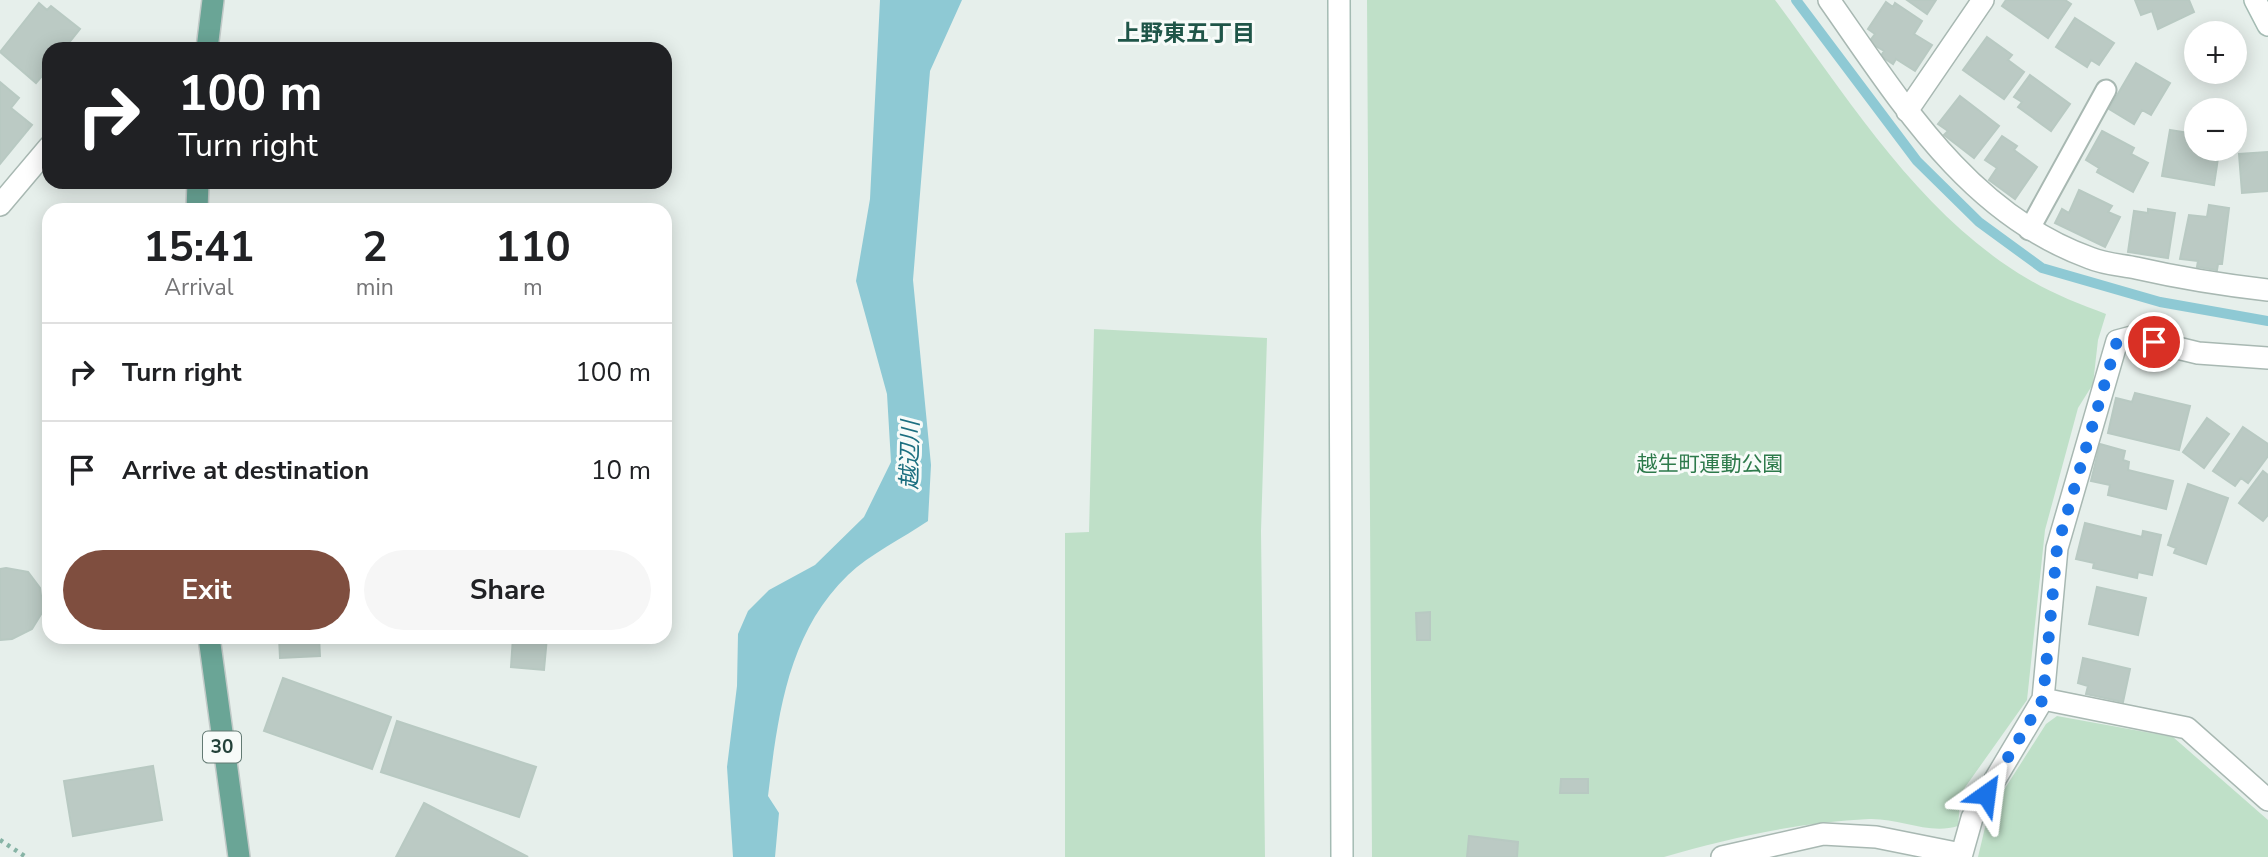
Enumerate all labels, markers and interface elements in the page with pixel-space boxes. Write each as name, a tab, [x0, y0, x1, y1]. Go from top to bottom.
district label: 上野東五丁目	[1117, 18, 1255, 49]
map controls	[2184, 21, 2247, 161]
button: +	[2184, 21, 2247, 84]
text: 100 m	[178, 60, 322, 127]
icon: right	[63, 70, 154, 161]
button: −	[2184, 98, 2247, 161]
text: Turn right	[178, 124, 318, 167]
text: 15:41	[143, 219, 254, 276]
text: 2	[362, 219, 387, 276]
text: 110	[495, 219, 571, 276]
text: Arrival	[164, 272, 233, 303]
text: min	[356, 272, 394, 303]
text: m	[523, 272, 543, 303]
pin	[2124, 312, 2184, 372]
icon: arrive	[2135, 323, 2173, 361]
icon: right	[63, 353, 101, 391]
text: Turn right	[122, 355, 241, 390]
text: 100 m	[575, 355, 651, 390]
water label: 越辺川	[894, 417, 926, 490]
park label: 越生町運動公園	[1637, 450, 1784, 478]
icon: arrive	[63, 451, 101, 489]
text: Arrive at destination	[122, 453, 369, 488]
text: 10 m	[591, 453, 651, 488]
button: Exit	[63, 550, 350, 630]
button: Share	[364, 550, 651, 630]
road number: 30	[203, 732, 241, 762]
position arrow	[1949, 757, 2023, 831]

